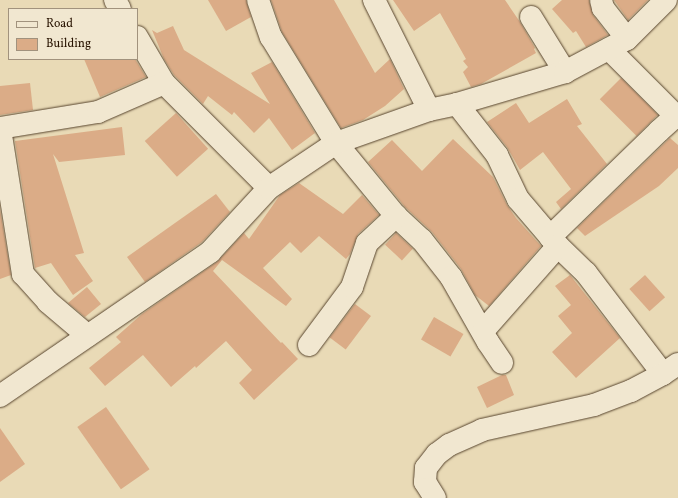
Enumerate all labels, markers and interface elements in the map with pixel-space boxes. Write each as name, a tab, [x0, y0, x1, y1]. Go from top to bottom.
legend	[8, 8, 138, 60]
text: Road	[46, 16, 73, 32]
text: Building	[46, 36, 91, 52]

